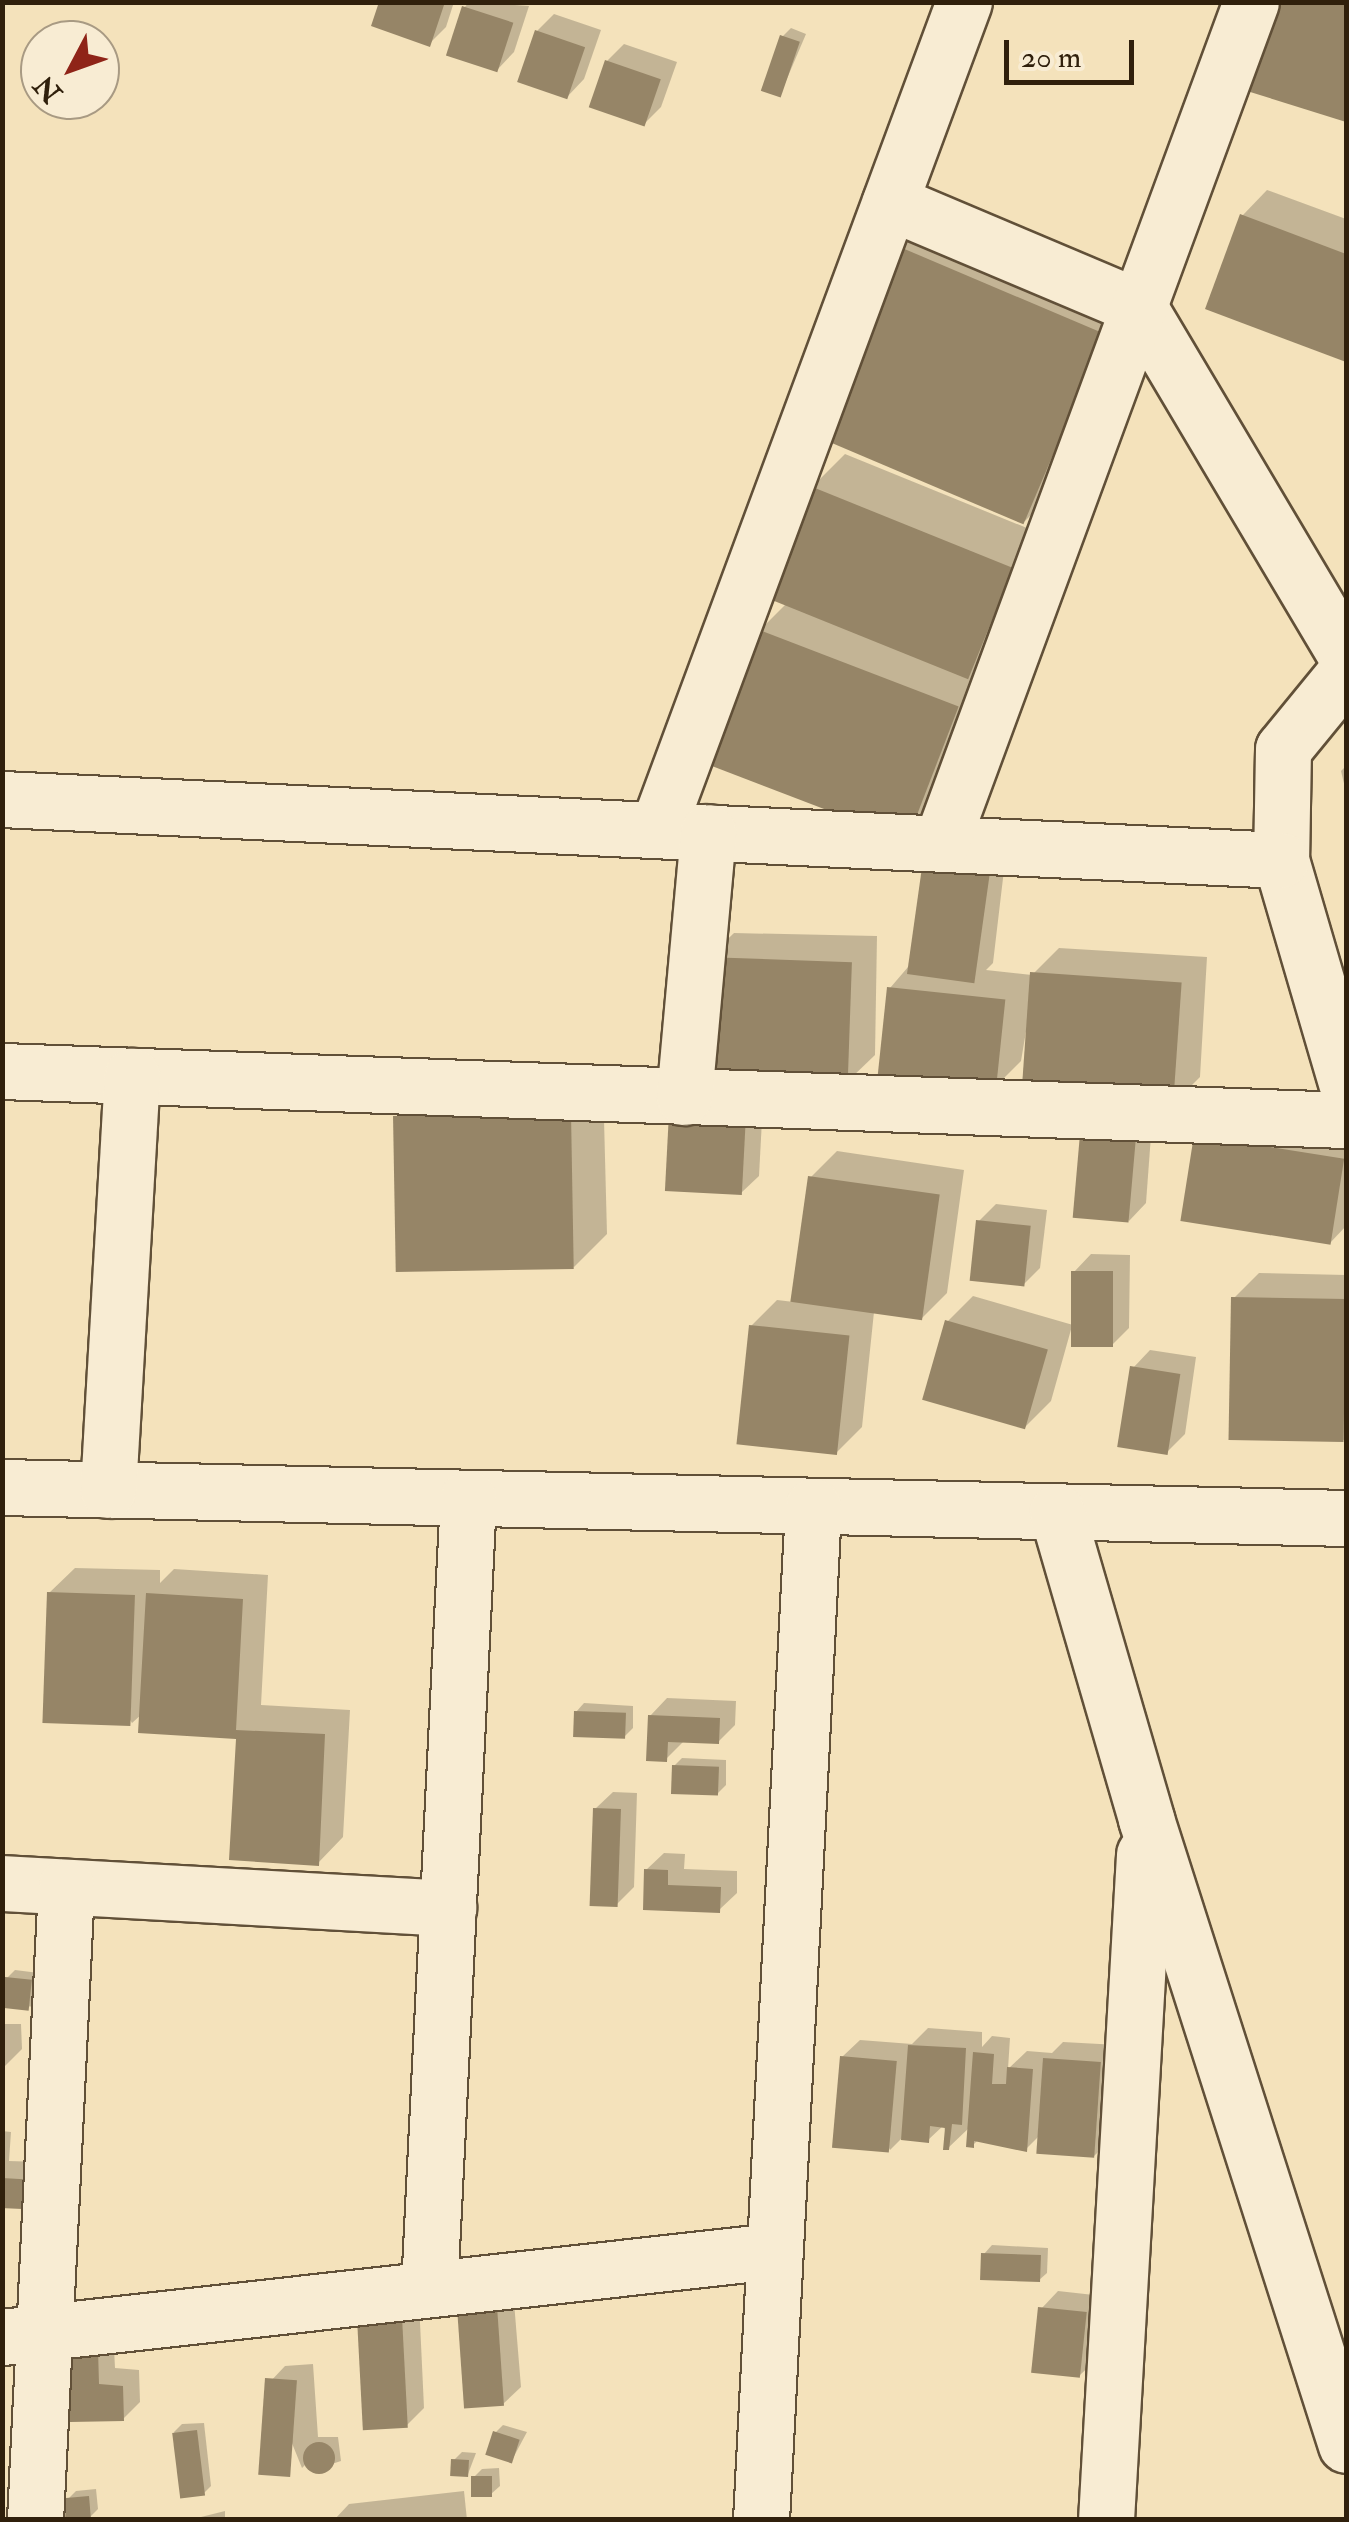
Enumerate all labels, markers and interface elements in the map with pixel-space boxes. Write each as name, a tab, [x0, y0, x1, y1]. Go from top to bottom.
north arrow	[20, 20, 120, 120]
scale bar	[1009, 20, 1139, 82]
text: 20 m	[1021, 39, 1081, 76]
text: N	[27, 68, 70, 110]

